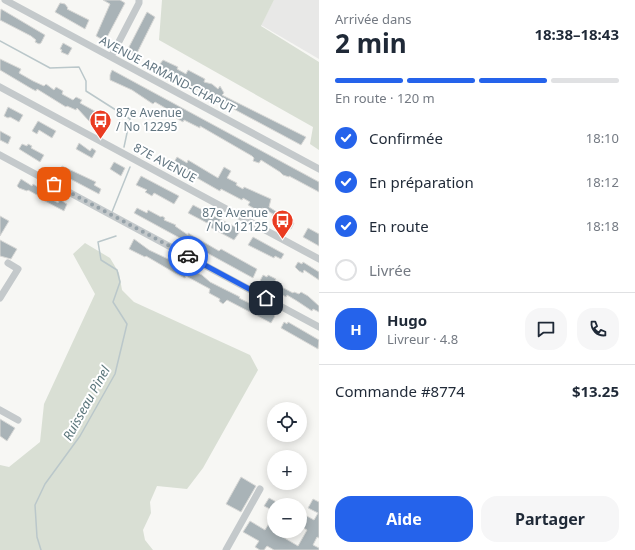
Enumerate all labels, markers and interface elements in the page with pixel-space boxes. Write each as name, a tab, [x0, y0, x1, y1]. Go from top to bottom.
text: Arrivée dans	[335, 10, 412, 28]
text: 18:38–18:43	[534, 24, 619, 44]
text: 2 min	[335, 25, 407, 61]
street label: AVENUE ARMAND-CHAPUT	[97, 32, 238, 118]
text: En route · 120 m	[335, 89, 435, 107]
place label: 87e Avenue / No 12295	[116, 104, 182, 135]
bus stop icon: 87e Avenue / No 12295	[87, 107, 113, 140]
icon: check	[335, 127, 357, 149]
text: Confirmée	[369, 128, 443, 148]
text: 18:10	[586, 129, 619, 147]
street label: 87E AVENUE	[131, 139, 200, 186]
pin	[37, 167, 71, 201]
icon: check	[335, 171, 357, 193]
text: En préparation	[369, 172, 474, 192]
icon: bag	[43, 173, 65, 195]
text: 18:12	[586, 173, 619, 191]
place label: 87e Avenue / No 12125	[202, 204, 268, 235]
bus stop icon: 87e Avenue / No 12125	[270, 207, 296, 240]
icon: check	[335, 215, 357, 237]
text: En route	[369, 216, 429, 236]
text: 18:18	[586, 217, 619, 235]
courier	[168, 236, 208, 276]
icon: car	[177, 245, 199, 267]
text: Livrée	[369, 260, 411, 280]
pin	[249, 281, 283, 315]
icon: home	[255, 287, 277, 309]
button: chat	[525, 308, 567, 350]
button: phone	[577, 308, 619, 350]
text: Hugo	[387, 310, 427, 330]
text: H	[350, 319, 362, 339]
text: Livreur · 4.8	[387, 330, 458, 348]
water label: Ruisseau Pinel	[58, 362, 114, 443]
text: Commande #8774	[335, 381, 465, 401]
text: $13.25	[572, 381, 619, 401]
map controls	[267, 402, 307, 538]
button: locate	[267, 402, 307, 442]
button: +	[267, 450, 307, 490]
button: Aide	[335, 496, 473, 542]
button: Partager	[481, 496, 619, 542]
button: −	[267, 498, 307, 538]

